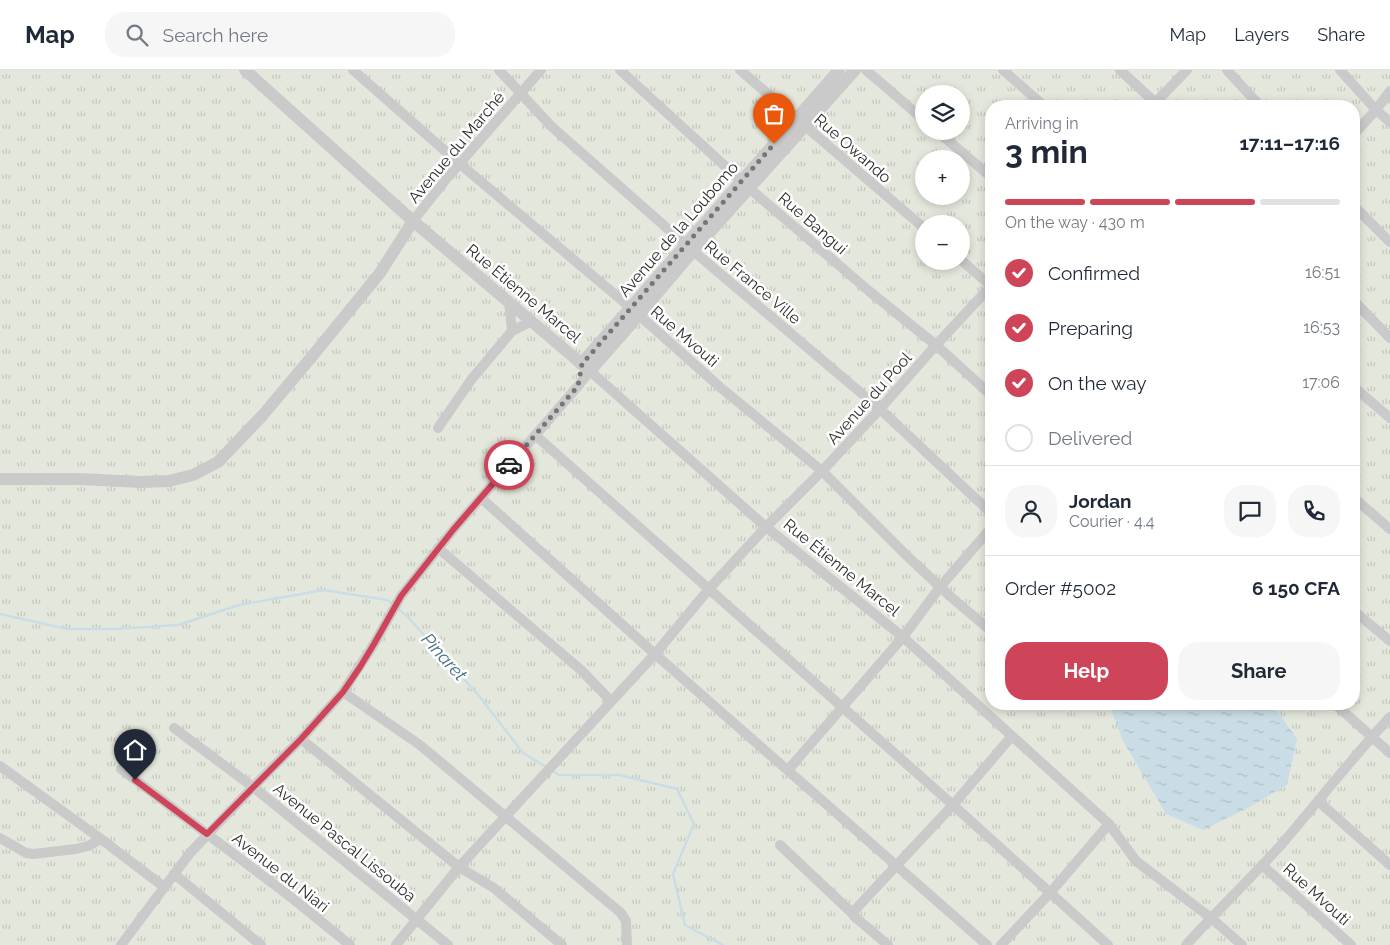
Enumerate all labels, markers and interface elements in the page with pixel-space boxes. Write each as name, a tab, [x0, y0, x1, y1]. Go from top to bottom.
search box	[105, 12, 455, 57]
text: Map	[25, 20, 75, 49]
icon: search	[123, 21, 151, 49]
text: Search here	[163, 24, 268, 46]
text: Map	[1170, 24, 1206, 45]
text: Layers	[1234, 24, 1289, 45]
text: Share	[1317, 24, 1365, 45]
map controls	[915, 85, 970, 270]
button: layers	[915, 85, 970, 140]
street label: Avenue du Marché	[404, 88, 508, 207]
pin	[753, 93, 795, 144]
icon: bag	[760, 100, 788, 128]
street label: Rue Owando	[810, 110, 895, 187]
text: Arriving in	[1005, 114, 1079, 133]
text: 17:11–17:16	[1239, 132, 1340, 154]
text: 3 min	[1005, 133, 1088, 170]
button: +	[915, 150, 970, 205]
street label: Avenue de la Loubomo	[615, 158, 742, 301]
street label: Rue Bangui	[774, 188, 851, 258]
text: On the way · 430 m	[1005, 213, 1145, 232]
button: −	[915, 215, 970, 270]
street label: Rue France Ville	[701, 237, 805, 328]
street label: Rue Étienne Marcel	[463, 239, 586, 347]
icon: check	[1005, 259, 1033, 287]
text: Confirmed	[1048, 262, 1140, 284]
text: 16:51	[1305, 263, 1340, 282]
street label: Rue Mvouti	[647, 302, 722, 371]
icon: check	[1005, 314, 1033, 342]
text: Preparing	[1048, 317, 1133, 339]
text: 16:53	[1303, 318, 1340, 337]
street label: Avenue du Pool	[823, 348, 916, 448]
icon: check	[1005, 369, 1033, 397]
text: On the way	[1048, 372, 1147, 394]
text: 17:06	[1302, 373, 1340, 392]
text: Delivered	[1048, 427, 1132, 449]
courier	[484, 440, 534, 490]
icon: car	[495, 451, 523, 479]
button: person	[1005, 485, 1057, 537]
button: chat	[1224, 485, 1276, 537]
button: phone	[1288, 485, 1340, 537]
text: Jordan	[1069, 490, 1132, 512]
text: Courier · 4.4	[1069, 512, 1154, 531]
street label: Rue Étienne Marcel	[780, 514, 905, 620]
text: Order #5002	[1005, 577, 1116, 599]
text: 6 150 CFA	[1252, 577, 1340, 599]
water label: Pinaret	[418, 629, 471, 685]
button: Help	[1005, 642, 1168, 700]
button: Share	[1178, 642, 1340, 700]
pin	[114, 729, 156, 780]
icon: home	[121, 736, 149, 764]
street label: Avenue Pascal Lissouba	[270, 779, 420, 906]
street label: Avenue du Niari	[229, 829, 333, 916]
street label: Rue Mvouti	[1279, 859, 1354, 929]

